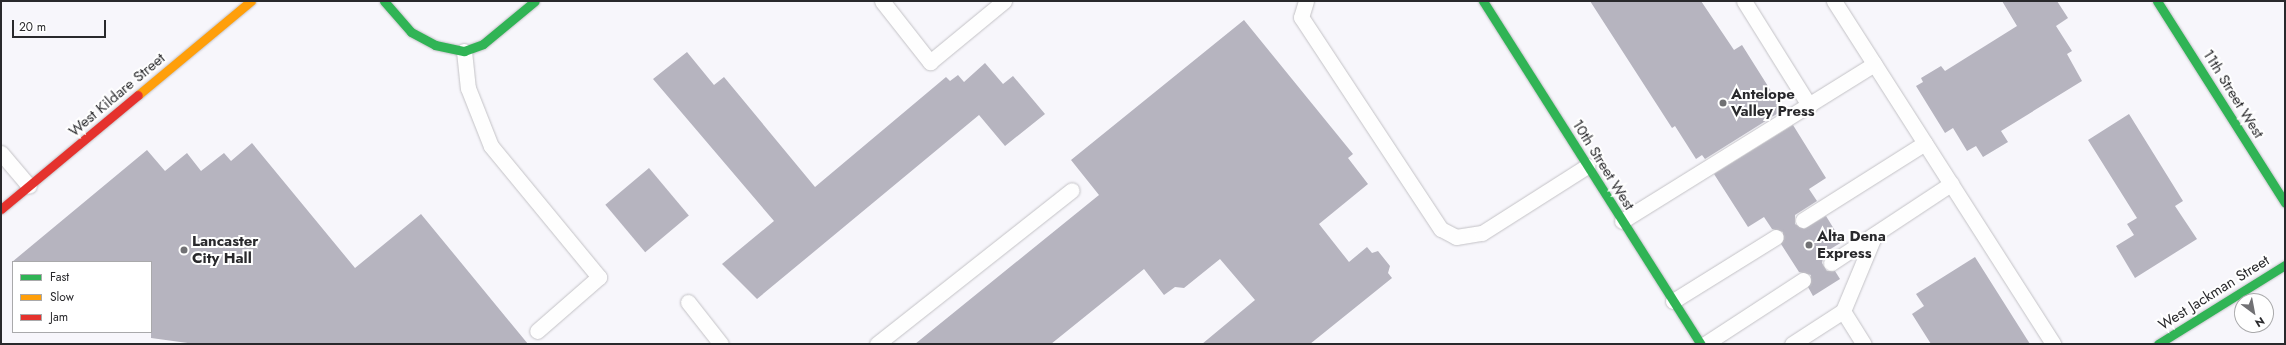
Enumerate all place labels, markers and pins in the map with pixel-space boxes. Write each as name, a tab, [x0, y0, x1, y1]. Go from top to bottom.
place label: Antelope Valley Press	[1731, 85, 1815, 120]
marker: Antelope Valley Press	[1718, 98, 1728, 108]
place label: Alta Dena Express	[1817, 227, 1886, 262]
place label: Lancaster City Hall	[192, 232, 258, 267]
marker: Alta Dena Express	[1804, 240, 1814, 250]
marker: Lancaster City Hall	[179, 245, 189, 255]

